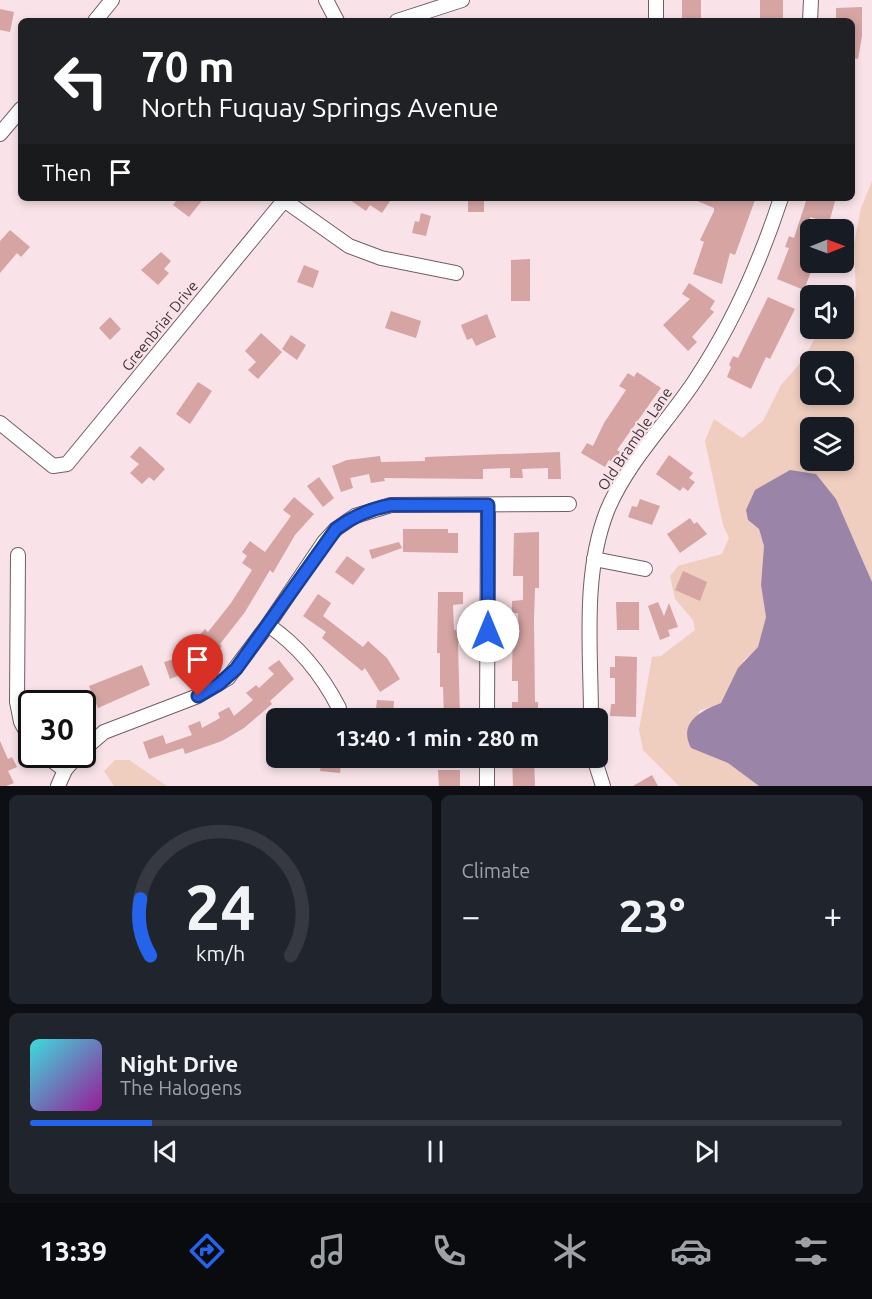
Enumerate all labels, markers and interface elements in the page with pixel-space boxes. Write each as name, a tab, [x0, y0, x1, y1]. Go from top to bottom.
icon: left	[42, 42, 120, 120]
text: 70 m	[141, 43, 235, 90]
text: North Fuquay Springs Avenue	[141, 92, 499, 122]
icon: arrive	[104, 156, 137, 189]
text: Then	[42, 160, 92, 185]
north arrow	[800, 219, 854, 273]
map controls	[800, 219, 854, 471]
street label: Greenbriar Drive	[118, 277, 201, 374]
button: sound	[800, 285, 854, 339]
button: search	[800, 351, 854, 405]
street label: Old Bramble Lane	[594, 384, 675, 493]
button: layers	[800, 417, 854, 471]
position arrow	[456, 599, 520, 663]
pin	[172, 634, 223, 696]
icon: arrive	[181, 643, 214, 676]
speed limit sign: 30	[18, 690, 96, 768]
text: 13:40 · 1 min · 280 m	[335, 725, 539, 750]
text: Climate	[462, 859, 530, 882]
text: 24	[185, 872, 255, 942]
text: 23°	[618, 890, 685, 941]
text: −	[462, 897, 480, 934]
text: +	[823, 897, 842, 934]
text: km/h	[195, 942, 245, 966]
text: Night Drive	[120, 1051, 238, 1076]
text: The Halogens	[120, 1076, 242, 1099]
icon: previous	[149, 1135, 182, 1168]
icon: pause	[419, 1135, 452, 1168]
icon: next	[690, 1135, 723, 1168]
icon: directions	[186, 1230, 228, 1272]
icon: music	[307, 1230, 349, 1272]
icon: phone	[428, 1230, 470, 1272]
icon: climate	[549, 1230, 591, 1272]
icon: car	[670, 1230, 712, 1272]
icon: filters	[790, 1230, 832, 1272]
text: 13:39	[39, 1236, 107, 1266]

